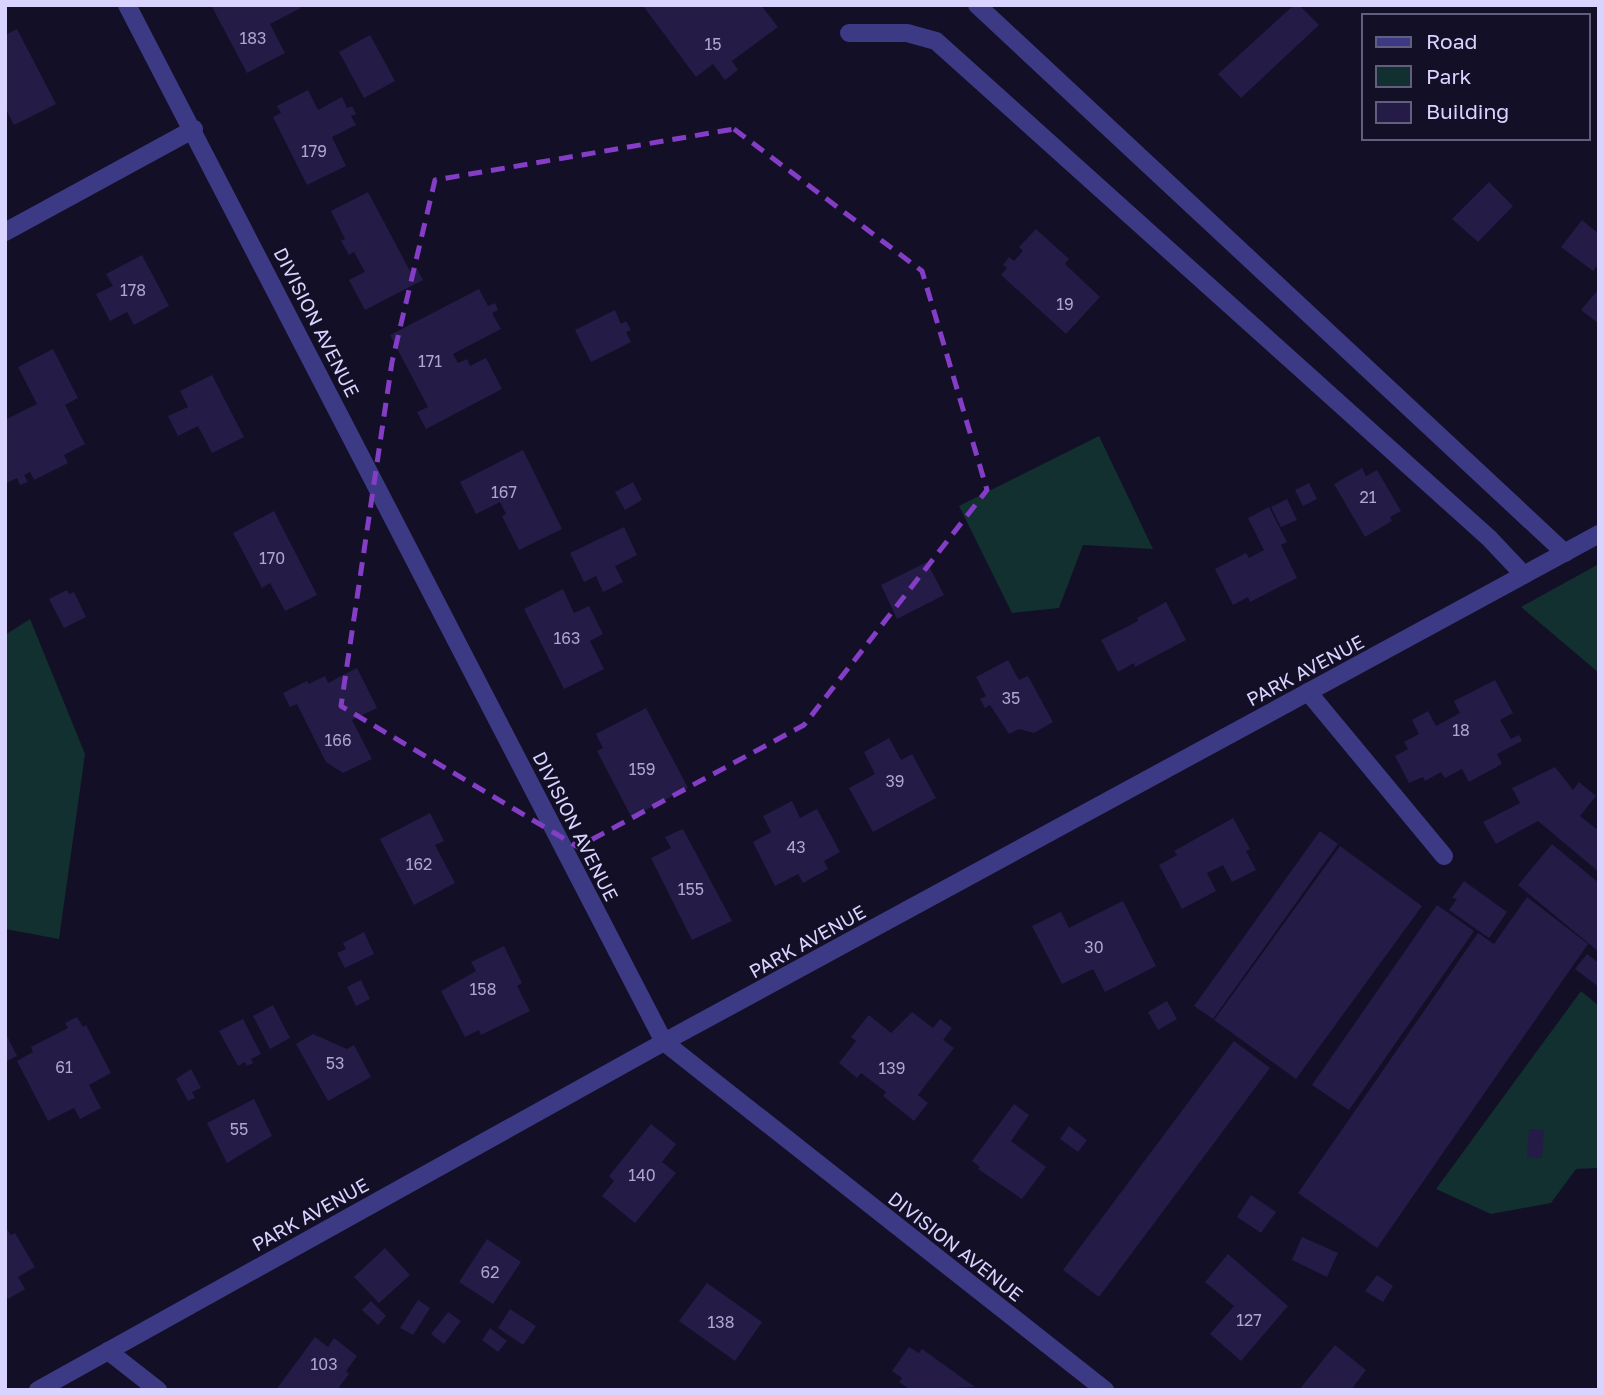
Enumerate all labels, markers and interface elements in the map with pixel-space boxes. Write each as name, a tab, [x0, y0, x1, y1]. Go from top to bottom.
legend	[1362, 14, 1590, 140]
house number: 183	[240, 28, 266, 48]
text: Road	[1426, 28, 1477, 54]
house number: 15	[704, 34, 722, 54]
text: Park	[1426, 63, 1472, 89]
text: Building	[1426, 98, 1509, 124]
house number: 179	[301, 141, 327, 161]
street label: DIVISION AVENUE	[269, 243, 365, 401]
house number: 178	[120, 280, 146, 300]
house number: 19	[1056, 294, 1074, 314]
house number: 171	[418, 351, 442, 371]
house number: 167	[491, 482, 517, 502]
house number: 21	[1359, 487, 1377, 507]
house number: 170	[259, 548, 285, 568]
house number: 163	[554, 628, 580, 648]
street label: PARK AVENUE	[1242, 629, 1368, 711]
house number: 35	[1002, 688, 1020, 708]
house number: 18	[1452, 720, 1470, 740]
house number: 166	[324, 730, 352, 750]
street label: DIVISION AVENUE	[528, 747, 624, 905]
house number: 159	[629, 759, 655, 779]
house number: 39	[885, 771, 905, 791]
house number: 43	[786, 837, 806, 857]
house number: 162	[406, 854, 432, 874]
house number: 155	[678, 879, 704, 899]
street label: PARK AVENUE	[745, 900, 869, 982]
house number: 30	[1084, 937, 1104, 957]
house number: 158	[470, 979, 496, 999]
house number: 53	[326, 1053, 344, 1073]
house number: 61	[55, 1057, 73, 1077]
house number: 139	[879, 1058, 905, 1078]
house number: 55	[230, 1119, 248, 1139]
house number: 140	[628, 1165, 656, 1185]
street label: PARK AVENUE	[248, 1173, 372, 1255]
street label: DIVISION AVENUE	[884, 1186, 1028, 1306]
house number: 62	[481, 1262, 499, 1282]
house number: 127	[1236, 1310, 1262, 1330]
house number: 138	[708, 1312, 734, 1332]
house number: 103	[310, 1354, 338, 1374]

